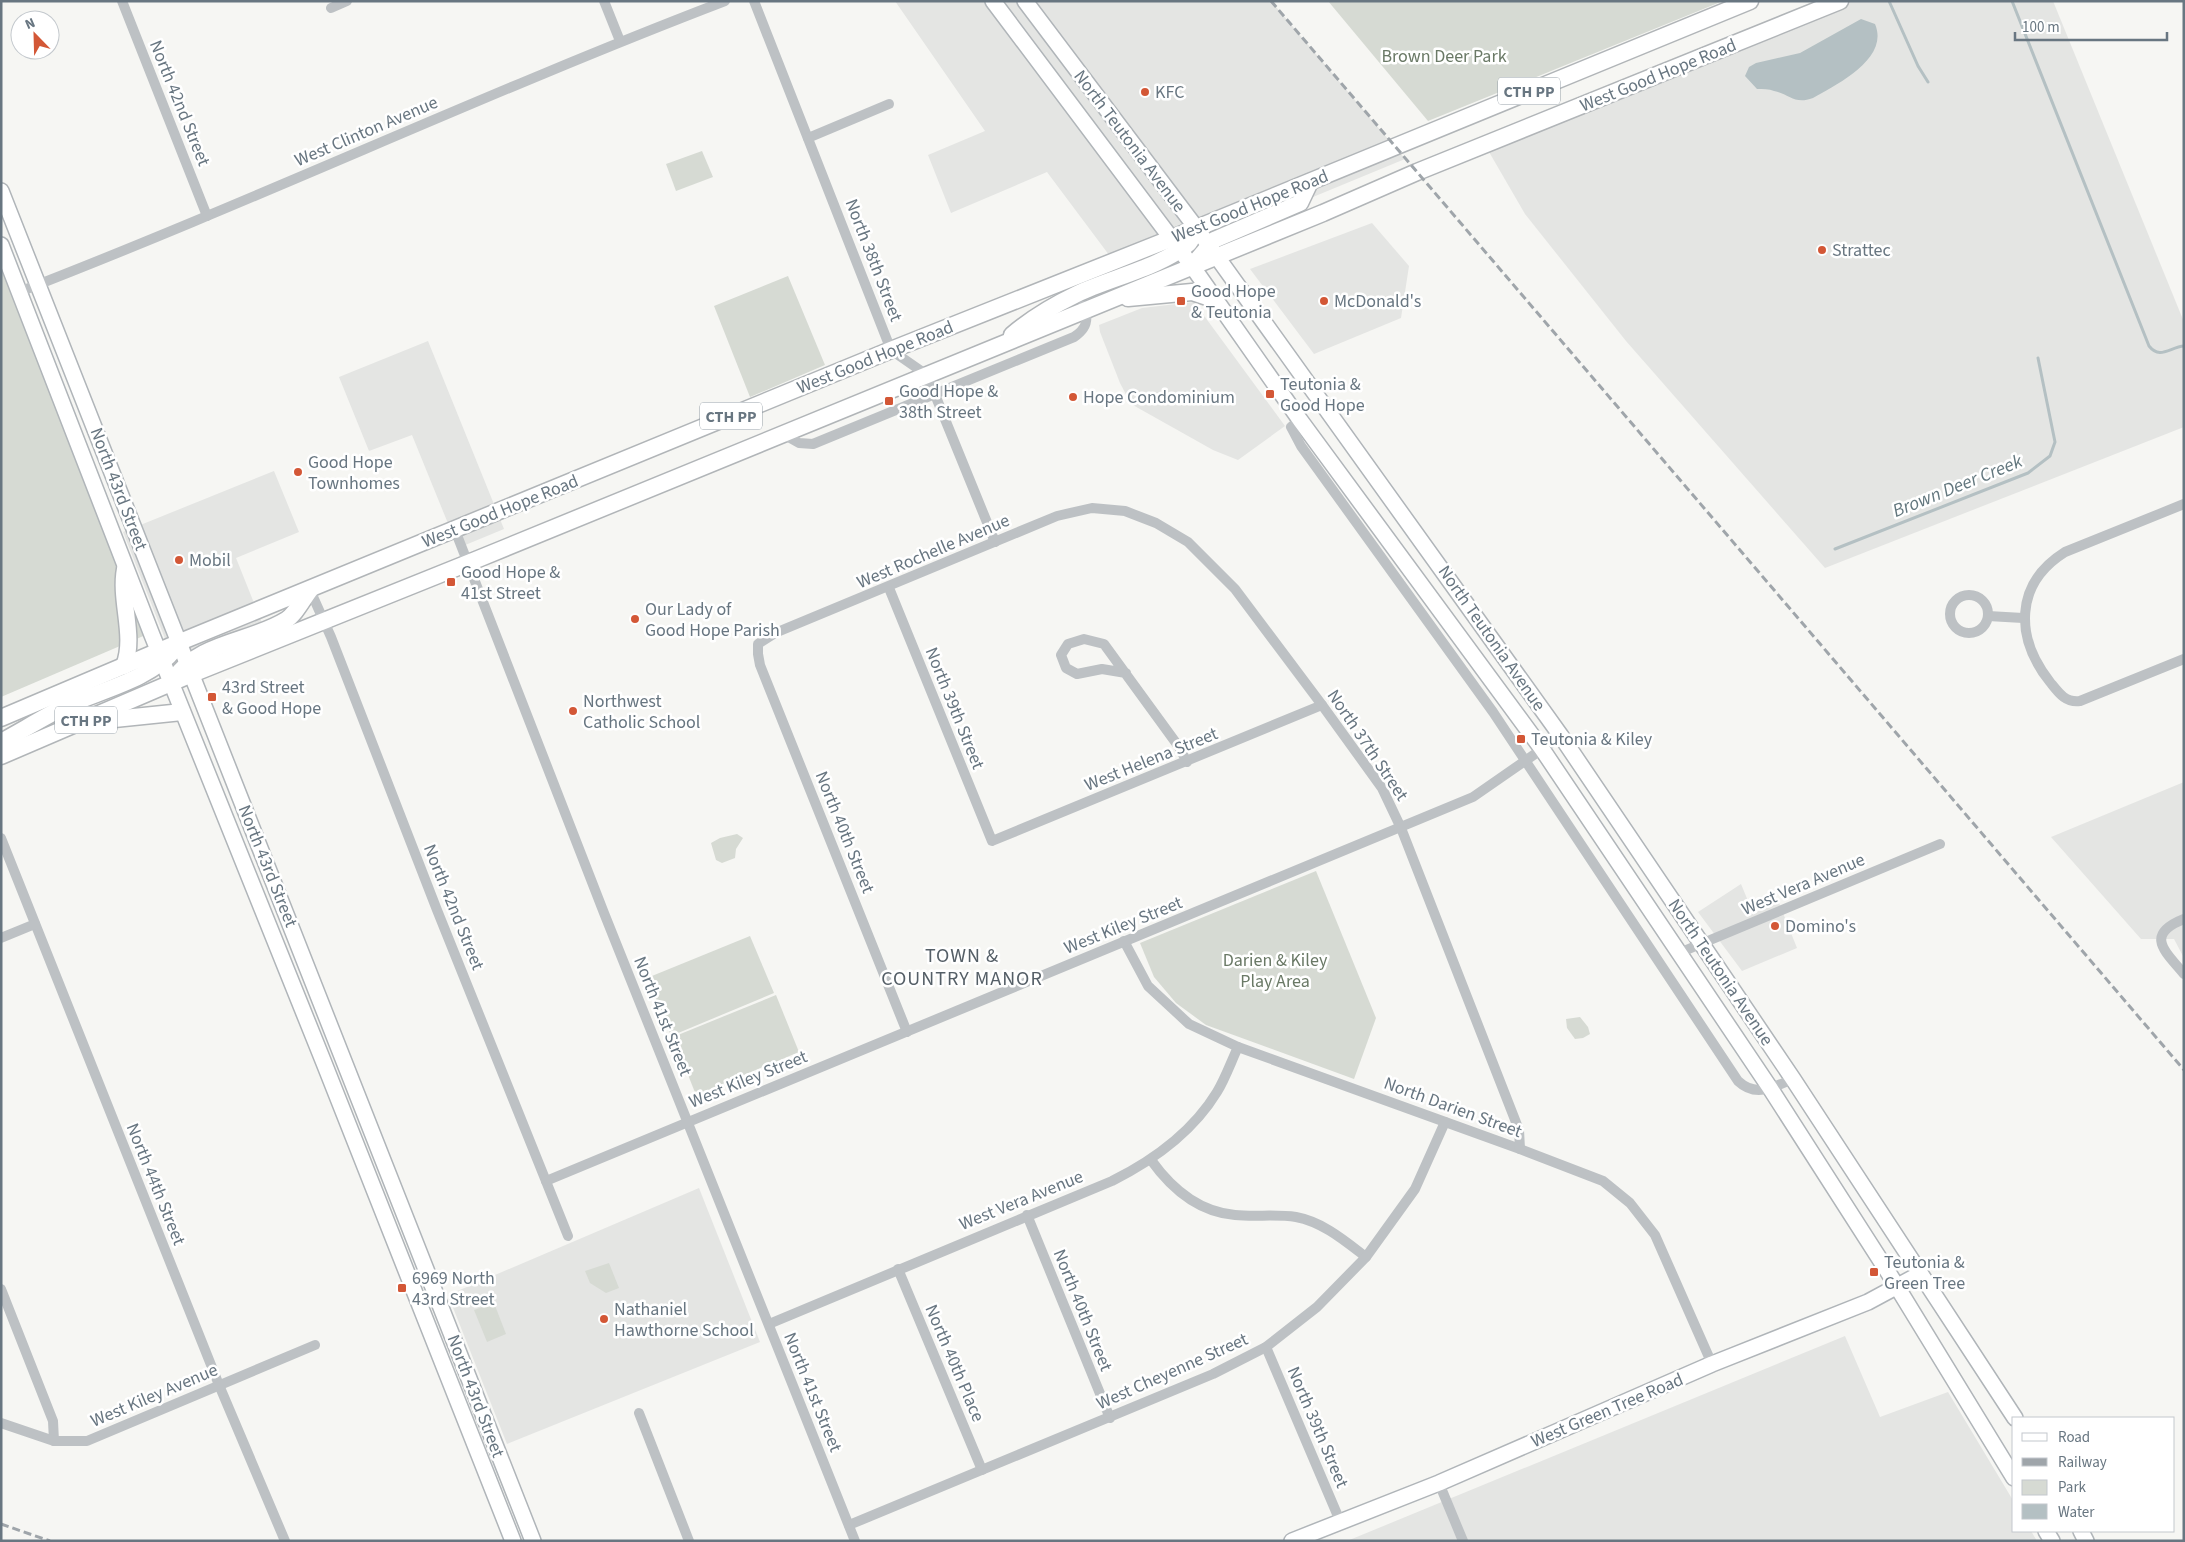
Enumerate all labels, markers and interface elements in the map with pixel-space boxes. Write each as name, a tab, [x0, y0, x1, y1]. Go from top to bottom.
north arrow	[10, 10, 60, 60]
scale bar	[2015, 10, 2168, 42]
text: N	[22, 13, 39, 35]
text: 100 m	[2022, 17, 2060, 38]
street label: West Good Hope Road	[1576, 33, 1740, 118]
street label: North 42nd Street	[143, 37, 216, 170]
park label: Brown Deer Park	[1381, 44, 1507, 69]
street label: North Teutonia Avenue	[1068, 65, 1191, 218]
road number: CTH PP	[1498, 78, 1560, 104]
place label: KFC	[1155, 80, 1184, 105]
marker: KFC	[1139, 86, 1151, 98]
street label: West Clinton Avenue	[291, 90, 442, 173]
street label: West Good Hope Road	[1168, 164, 1332, 249]
street label: North 38th Street	[839, 195, 908, 325]
place label: Strattec	[1832, 238, 1891, 263]
marker: Strattec	[1816, 244, 1828, 256]
place label: Good Hope & Teutonia	[1191, 279, 1276, 325]
place label: McDonald's	[1334, 289, 1421, 314]
marker: Good Hope & Teutonia	[1175, 295, 1187, 307]
marker: McDonald's	[1318, 295, 1330, 307]
street label: West Good Hope Road	[793, 315, 957, 400]
place label: Teutonia & Good Hope	[1280, 372, 1365, 418]
place label: Good Hope & 38th Street	[899, 379, 998, 425]
place label: Hope Condominium	[1083, 385, 1235, 410]
marker: Teutonia & Good Hope	[1264, 388, 1276, 400]
marker: Hope Condominium	[1067, 391, 1079, 403]
marker: Good Hope & 38th Street	[883, 395, 895, 407]
road number: CTH PP	[700, 402, 762, 430]
street label: North 43rd Street	[84, 424, 153, 554]
water label: Brown Deer Creek	[1889, 448, 2027, 525]
place label: Good Hope Townhomes	[308, 450, 400, 496]
marker: Good Hope Townhomes	[292, 466, 304, 478]
street label: West Good Hope Road	[418, 469, 582, 554]
street label: West Rochelle Avenue	[853, 508, 1014, 595]
place label: Mobil	[189, 548, 231, 573]
marker: Mobil	[173, 554, 185, 566]
place label: Good Hope & 41st Street	[461, 560, 560, 606]
street label: North Teutonia Avenue	[1432, 561, 1551, 716]
marker: Good Hope & 41st Street	[445, 576, 457, 588]
place label: Our Lady of Good Hope Parish	[645, 597, 780, 643]
marker: Our Lady of Good Hope Parish	[629, 613, 641, 625]
street label: North 39th Street	[919, 643, 990, 773]
place label: 43rd Street & Good Hope	[222, 675, 321, 721]
street label: North 37th Street	[1321, 685, 1414, 806]
place label: Northwest Catholic School	[583, 689, 700, 735]
marker: 43rd Street & Good Hope	[206, 691, 218, 703]
marker: Northwest Catholic School	[567, 705, 579, 717]
road number: CTH PP	[55, 706, 117, 734]
street label: West Helena Street	[1081, 721, 1222, 798]
place label: Teutonia & Kiley	[1531, 727, 1653, 752]
marker: Teutonia & Kiley	[1515, 733, 1527, 745]
street label: North 40th Street	[809, 767, 880, 897]
street label: North 43rd Street	[232, 801, 303, 931]
street label: North 42nd Street	[417, 841, 490, 974]
street label: West Vera Avenue	[1738, 847, 1869, 922]
street label: West Kiley Street	[1060, 890, 1186, 961]
street label: North Teutonia Avenue	[1662, 894, 1779, 1051]
place label: Domino's	[1785, 914, 1856, 939]
marker: Domino's	[1769, 920, 1781, 932]
district label: TOWN & COUNTRY MANOR	[881, 942, 1043, 993]
park label: Darien & Kiley Play Area	[1223, 948, 1328, 994]
street label: North 41st Street	[627, 953, 698, 1080]
street label: West Kiley Street	[685, 1044, 811, 1115]
street label: North Darien Street	[1380, 1071, 1525, 1144]
street label: North 44th Street	[120, 1119, 191, 1249]
street label: West Vera Avenue	[955, 1164, 1087, 1237]
street label: North 40th Street	[1047, 1245, 1118, 1375]
place label: Teutonia & Green Tree	[1884, 1250, 1965, 1296]
place label: 6969 North 43rd Street	[412, 1266, 495, 1312]
marker: Teutonia & Green Tree	[1868, 1266, 1880, 1278]
marker: 6969 North 43rd Street	[396, 1282, 408, 1294]
place label: Nathaniel Hawthorne School	[614, 1297, 754, 1343]
street label: North 40th Place	[919, 1301, 991, 1426]
marker: Nathaniel Hawthorne School	[598, 1313, 610, 1325]
street label: West Cheyenne Street	[1092, 1327, 1252, 1416]
street label: North 41st Street	[777, 1329, 848, 1456]
street label: North 43rd Street	[441, 1331, 510, 1461]
street label: West Kiley Avenue	[87, 1357, 222, 1434]
street label: North 39th Street	[1281, 1363, 1354, 1492]
street label: West Green Tree Road	[1527, 1367, 1687, 1454]
legend	[2012, 1417, 2175, 1532]
text: Road	[2058, 1427, 2090, 1448]
text: Railway	[2058, 1452, 2107, 1473]
text: Park	[2058, 1477, 2087, 1498]
text: Water	[2058, 1502, 2095, 1523]

